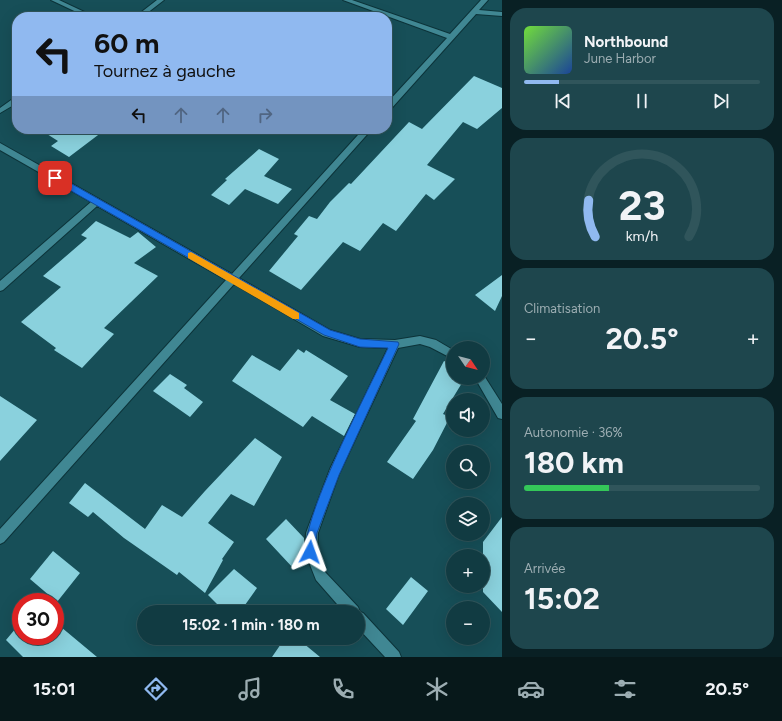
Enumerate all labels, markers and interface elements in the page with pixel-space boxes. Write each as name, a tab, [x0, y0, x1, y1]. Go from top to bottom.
text: 60 m	[94, 26, 159, 60]
icon: left	[28, 28, 80, 80]
text: Northbound	[584, 33, 668, 51]
text: June Harbor	[584, 51, 656, 66]
text: Tournez à gauche	[94, 60, 236, 82]
icon: previous	[552, 90, 574, 112]
icon: pause	[631, 90, 653, 112]
icon: next	[710, 90, 732, 112]
icon: left	[128, 104, 150, 126]
icon: ahead	[170, 104, 192, 126]
icon: ahead	[212, 104, 234, 126]
icon: right	[254, 104, 276, 126]
pin	[38, 161, 72, 195]
icon: arrive	[44, 167, 66, 189]
text: 23	[618, 179, 666, 229]
text: km/h	[626, 226, 658, 244]
text: Climatisation	[524, 301, 600, 316]
text: 20.5°	[605, 320, 679, 357]
text: −	[524, 325, 538, 352]
text: +	[746, 325, 760, 352]
north arrow	[446, 341, 490, 385]
map controls	[446, 341, 490, 645]
button: sound	[446, 393, 490, 437]
text: Autonomie · 36%	[524, 425, 623, 440]
text: 180 km	[524, 444, 624, 481]
button: search	[446, 445, 490, 489]
button: layers	[446, 497, 490, 541]
position arrow	[289, 531, 331, 573]
button: +	[446, 549, 490, 593]
text: Arrivée	[524, 561, 565, 576]
text: 15:02	[524, 580, 600, 617]
speed limit sign: 30	[12, 593, 64, 645]
button: −	[446, 601, 490, 645]
text: 15:02 · 1 min · 180 m	[182, 616, 320, 634]
icon: directions	[142, 675, 170, 703]
icon: music	[236, 675, 264, 703]
icon: phone	[329, 675, 357, 703]
icon: climate	[423, 675, 451, 703]
icon: car	[517, 675, 545, 703]
icon: filters	[611, 675, 639, 703]
text: 15:01	[33, 678, 76, 700]
text: 20.5°	[705, 678, 749, 700]

